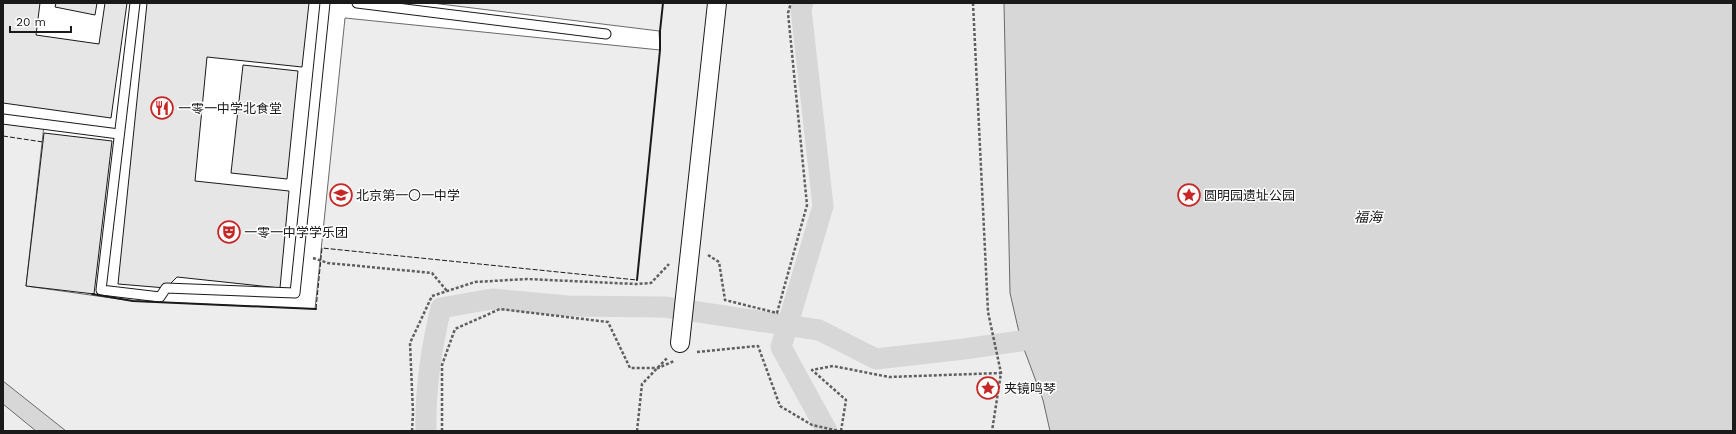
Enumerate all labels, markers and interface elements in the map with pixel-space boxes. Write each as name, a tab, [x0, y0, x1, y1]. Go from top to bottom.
scale bar	[10, 8, 71, 34]
text: 20 m	[16, 15, 46, 29]
restaurant icon: 一零一中学北食堂	[149, 95, 175, 121]
place label: 一零一中学北食堂	[178, 101, 282, 116]
school or university icon: 北京第一〇一中学	[328, 182, 354, 208]
place icon: 圆明园遗址公园	[1176, 182, 1202, 208]
place label: 北京第一〇一中学	[356, 188, 460, 203]
place label: 圆明园遗址公园	[1204, 188, 1295, 203]
water label: 福海	[1354, 209, 1384, 225]
theatre icon: 一零一中学学乐团	[216, 219, 242, 245]
place label: 一零一中学学乐团	[244, 225, 348, 240]
place icon: 夹镜鸣琴	[975, 375, 1001, 401]
place label: 夹镜鸣琴	[1004, 381, 1056, 396]

